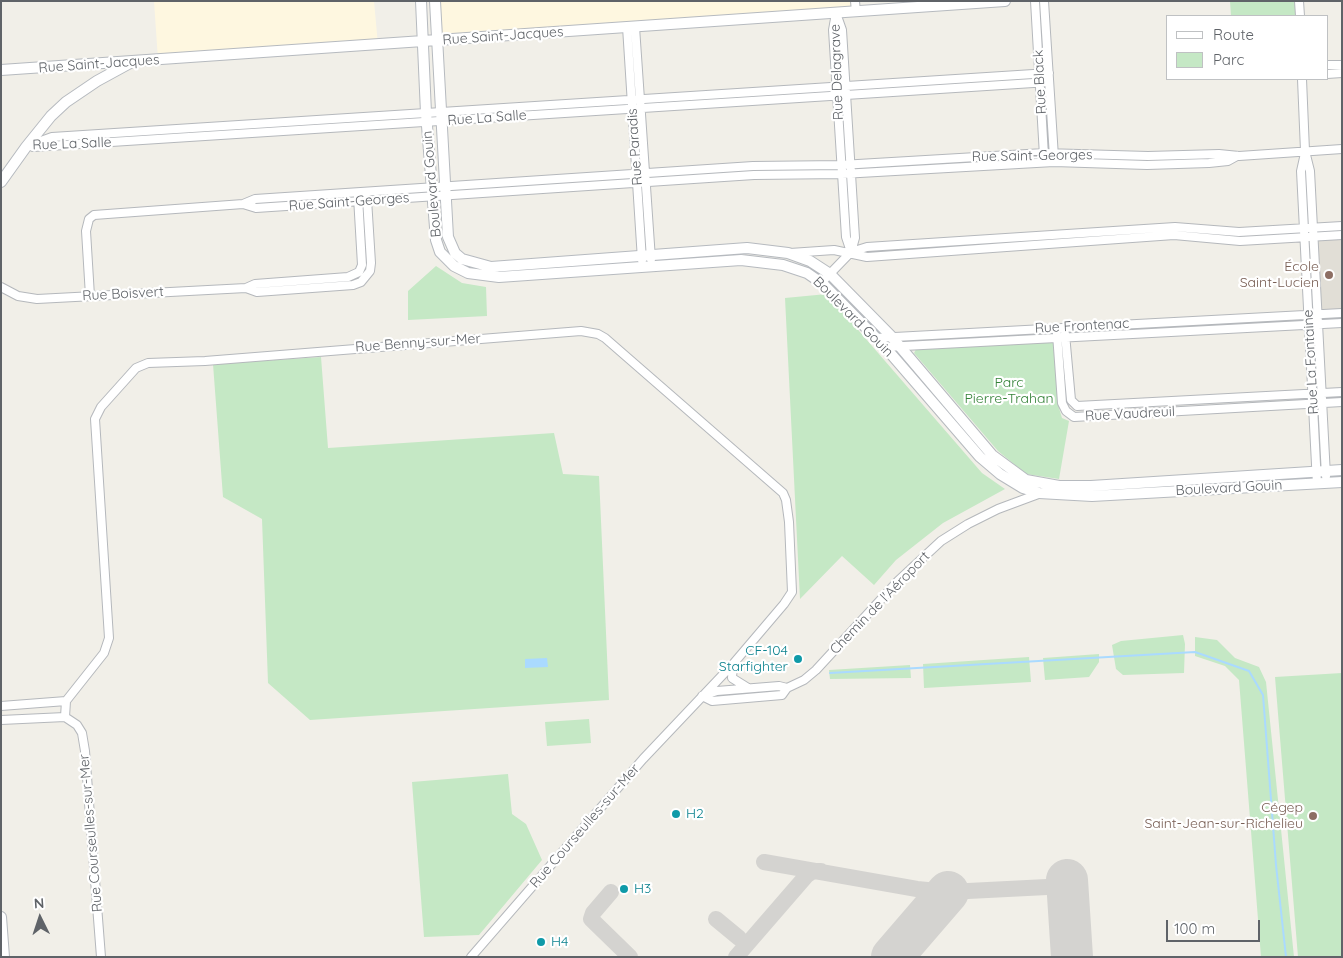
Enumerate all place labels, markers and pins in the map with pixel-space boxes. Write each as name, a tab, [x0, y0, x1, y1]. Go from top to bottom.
place label: École Saint-Lucien	[1240, 259, 1319, 292]
marker: École Saint-Lucien	[1323, 269, 1335, 281]
place label: CF-104 Starfighter	[719, 643, 788, 676]
marker: CF-104 Starfighter	[792, 653, 804, 665]
place label: Cégep Saint-Jean-sur-Richelieu	[1144, 800, 1303, 832]
place label: H2	[686, 806, 704, 822]
marker: H2	[670, 808, 682, 820]
marker: Cégep Saint-Jean-sur-Richelieu	[1307, 810, 1319, 822]
place label: H3	[634, 881, 651, 897]
marker: H3	[618, 883, 630, 895]
place label: H4	[551, 934, 568, 950]
marker: H4	[535, 936, 547, 948]

